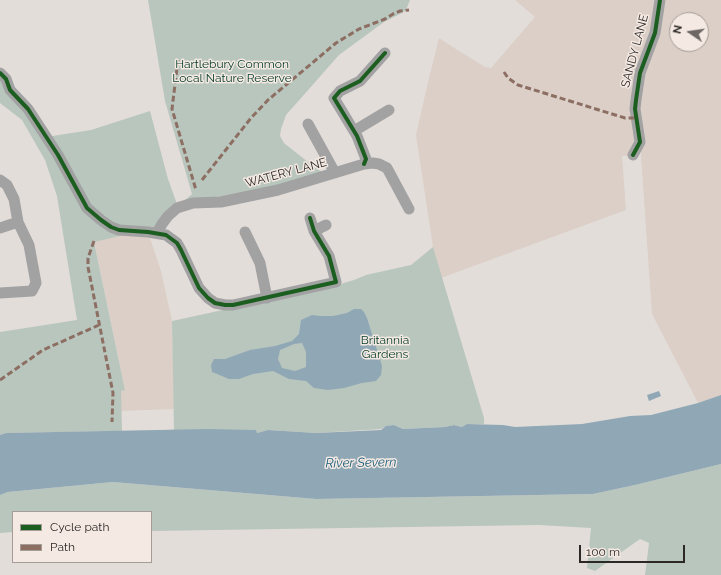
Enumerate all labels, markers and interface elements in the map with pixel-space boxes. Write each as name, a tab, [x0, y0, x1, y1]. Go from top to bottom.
north arrow	[669, 12, 709, 52]
street label: SANDY LANE	[618, 13, 652, 89]
text: N	[671, 24, 685, 35]
park label: Hartlebury Common Local Nature Reserve	[172, 57, 292, 85]
street label: WATERY LANE	[244, 155, 328, 191]
park label: Britannia Gardens	[361, 333, 409, 361]
water label: River Severn	[325, 455, 397, 471]
legend	[12, 511, 152, 563]
text: Cycle path	[50, 520, 109, 534]
scale bar	[581, 537, 687, 563]
text: Path	[50, 540, 75, 554]
text: 100 m	[586, 545, 620, 559]

